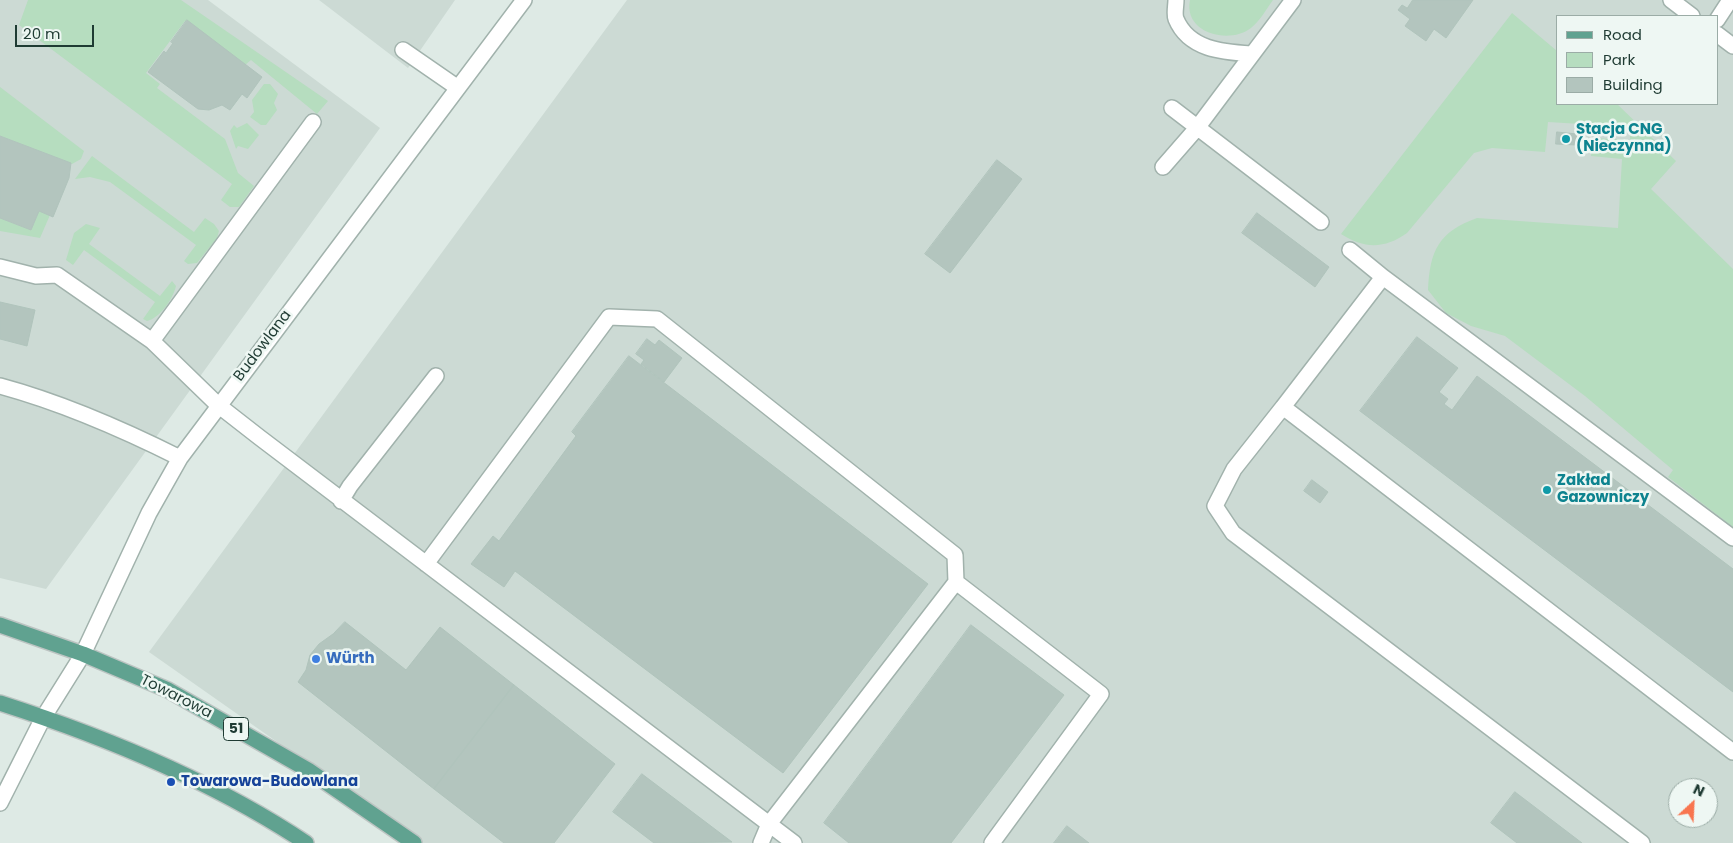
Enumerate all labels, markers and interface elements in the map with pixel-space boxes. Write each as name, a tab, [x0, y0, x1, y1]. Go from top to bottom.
scale bar	[18, 15, 96, 47]
legend	[1556, 15, 1718, 105]
text: 20 m	[23, 23, 61, 44]
text: Road	[1603, 24, 1642, 45]
text: Park	[1603, 49, 1635, 70]
text: Building	[1603, 74, 1663, 95]
place label: Stacja CNG (Nieczynna)	[1576, 121, 1672, 156]
marker: Stacja CNG (Nieczynna)	[1560, 133, 1572, 145]
street label: Budowlana	[230, 307, 296, 385]
place label: Zakład Gazowniczy	[1557, 472, 1649, 507]
marker: Zakład Gazowniczy	[1541, 484, 1553, 496]
place label: Würth	[326, 650, 375, 668]
marker: Würth	[310, 653, 322, 665]
street label: Towarowa	[137, 671, 215, 723]
road number: 51	[224, 718, 248, 741]
place label: Towarowa-Budowlana	[181, 773, 358, 791]
marker: Towarowa-Budowlana	[165, 776, 177, 788]
north arrow	[1668, 778, 1718, 828]
text: N	[1690, 779, 1708, 802]

